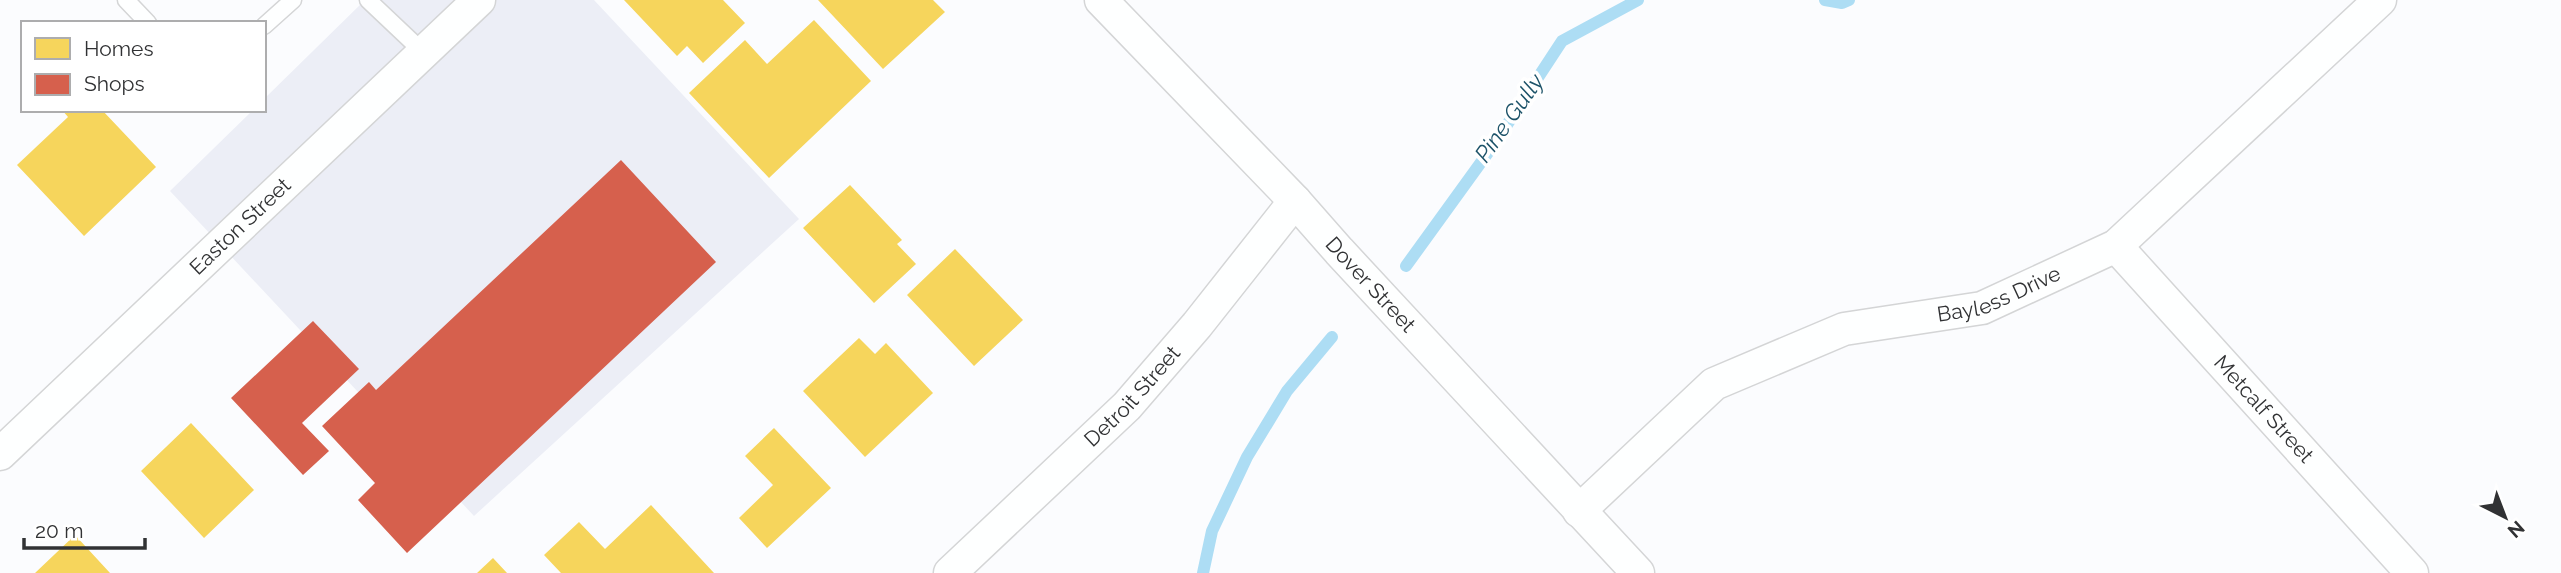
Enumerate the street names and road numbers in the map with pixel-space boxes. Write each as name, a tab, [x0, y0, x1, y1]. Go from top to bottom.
street label: Easton Street	[184, 172, 296, 280]
street label: Dover Street	[1321, 232, 1421, 337]
street label: Bayless Drive	[1935, 260, 2064, 327]
street label: Detroit Street	[1079, 341, 1185, 452]
street label: Metcalf Street	[2209, 350, 2319, 468]

